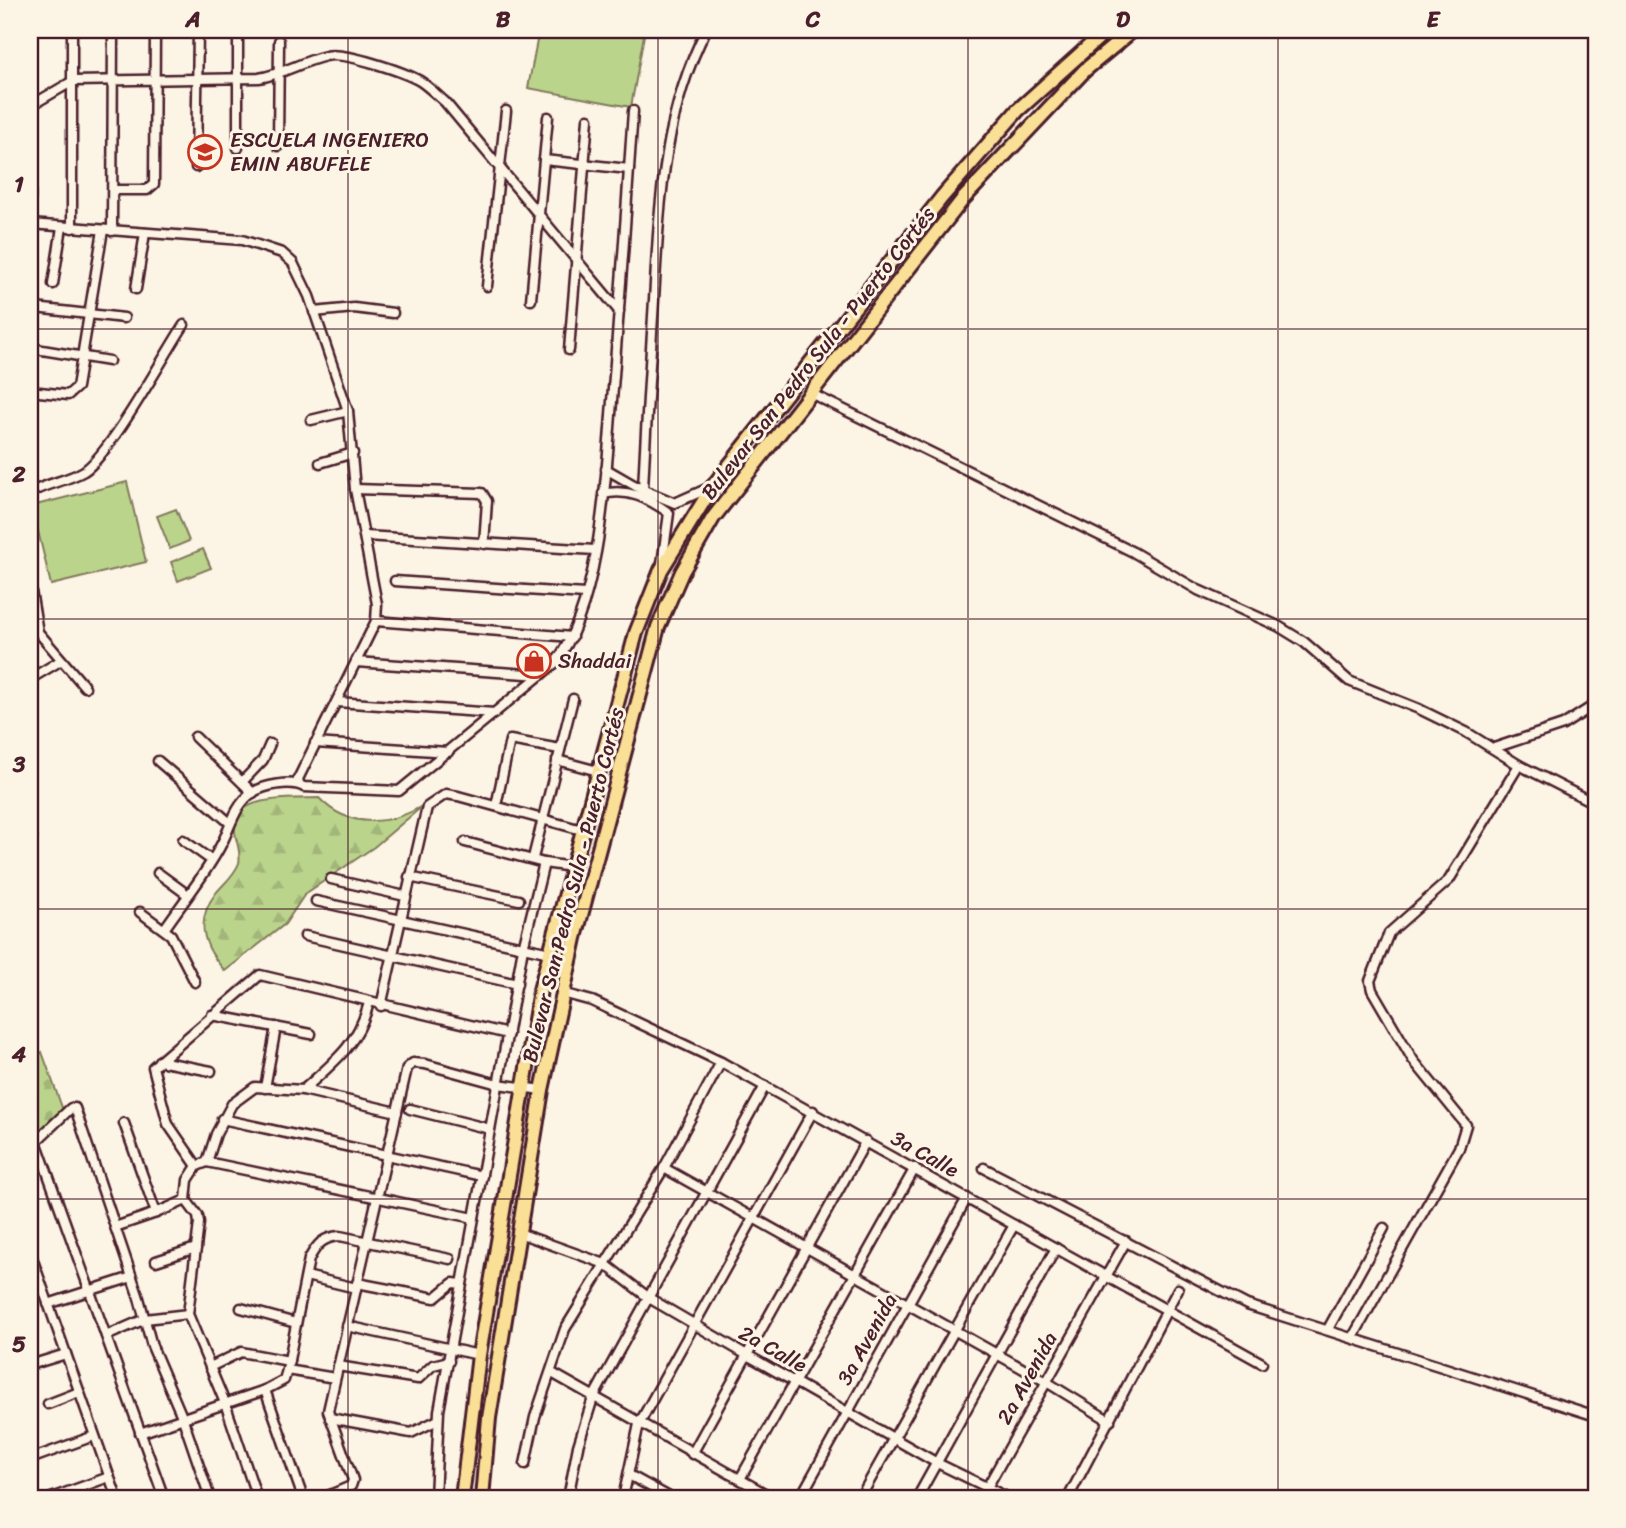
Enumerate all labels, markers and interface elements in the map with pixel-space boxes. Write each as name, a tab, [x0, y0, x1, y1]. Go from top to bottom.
text: A	[184, 0, 201, 40]
text: B	[496, 0, 511, 40]
text: C	[805, 0, 821, 40]
text: D	[1116, 0, 1131, 40]
text: E	[1427, 0, 1442, 40]
place label: ESCUELA INGENIERO EMIN ABUFELE	[230, 121, 429, 183]
school or university icon: ESCUELA INGENIERO EMIN ABUFELE	[186, 133, 224, 171]
text: 1	[14, 164, 24, 205]
street label: Bulevar San Pedro Sula - Puerto Cortés	[691, 197, 946, 508]
text: 2	[11, 454, 26, 495]
shop icon: Shaddai	[515, 642, 553, 680]
place label: Shaddai	[558, 642, 632, 680]
street label: Bulevar San Pedro Sula - Puerto Cortés	[510, 703, 636, 1067]
text: 3	[12, 744, 26, 785]
text: 4	[11, 1034, 27, 1075]
street label: 3a Calle	[884, 1120, 966, 1188]
street label: 3a Avenida	[826, 1285, 908, 1392]
street label: 2a Calle	[731, 1314, 815, 1384]
text: 5	[12, 1324, 26, 1365]
street label: 2a Avenida	[986, 1324, 1068, 1431]

